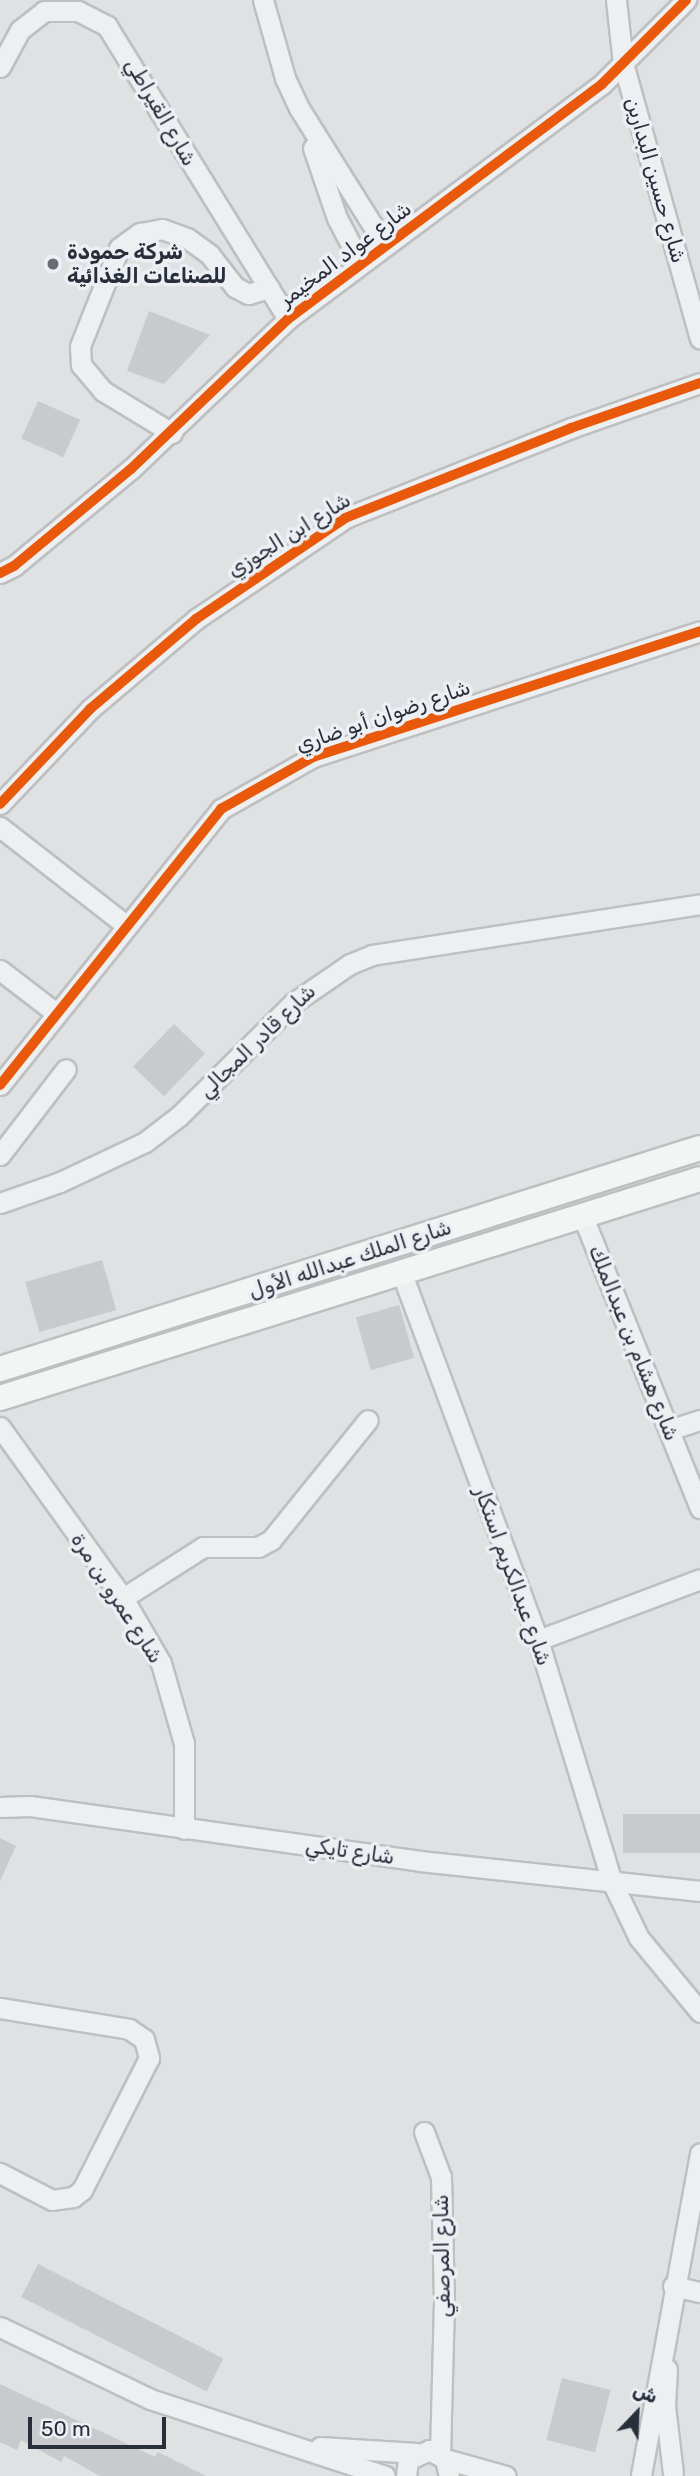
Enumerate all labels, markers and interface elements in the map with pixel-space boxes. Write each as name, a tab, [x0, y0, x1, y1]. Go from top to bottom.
street label: شارع القيراطي	[120, 53, 202, 171]
street label: شارع حسين البدارين	[620, 94, 692, 266]
street label: شارع عواد المخيمر	[274, 196, 416, 312]
place label: شركة حمودة للصناعات الغذائية	[67, 239, 227, 289]
marker: شركة حمودة للصناعات الغذائية	[45, 256, 61, 272]
street label: شارع ابن الجوزي	[223, 487, 355, 583]
street label: شارع رضوان أبو ضاري	[292, 674, 474, 758]
street label: شارع قادر المجالي	[193, 979, 321, 1103]
street label: شارع الملك عبدالله الأول	[245, 1214, 455, 1304]
street label: شارع هشام بن عبدالملك	[583, 1242, 685, 1444]
street label: شارع عبدالكريم استكار	[469, 1483, 557, 1669]
street label: شارع عمرو بن مرة	[66, 1528, 168, 1668]
street label: شارع تايكي	[304, 1832, 396, 1870]
street label: شارع المرصفي	[428, 2194, 456, 2318]
north arrow	[602, 2378, 672, 2448]
text: ش	[630, 2378, 661, 2408]
scale bar	[32, 2402, 170, 2446]
text: 50 m	[41, 2416, 91, 2441]

